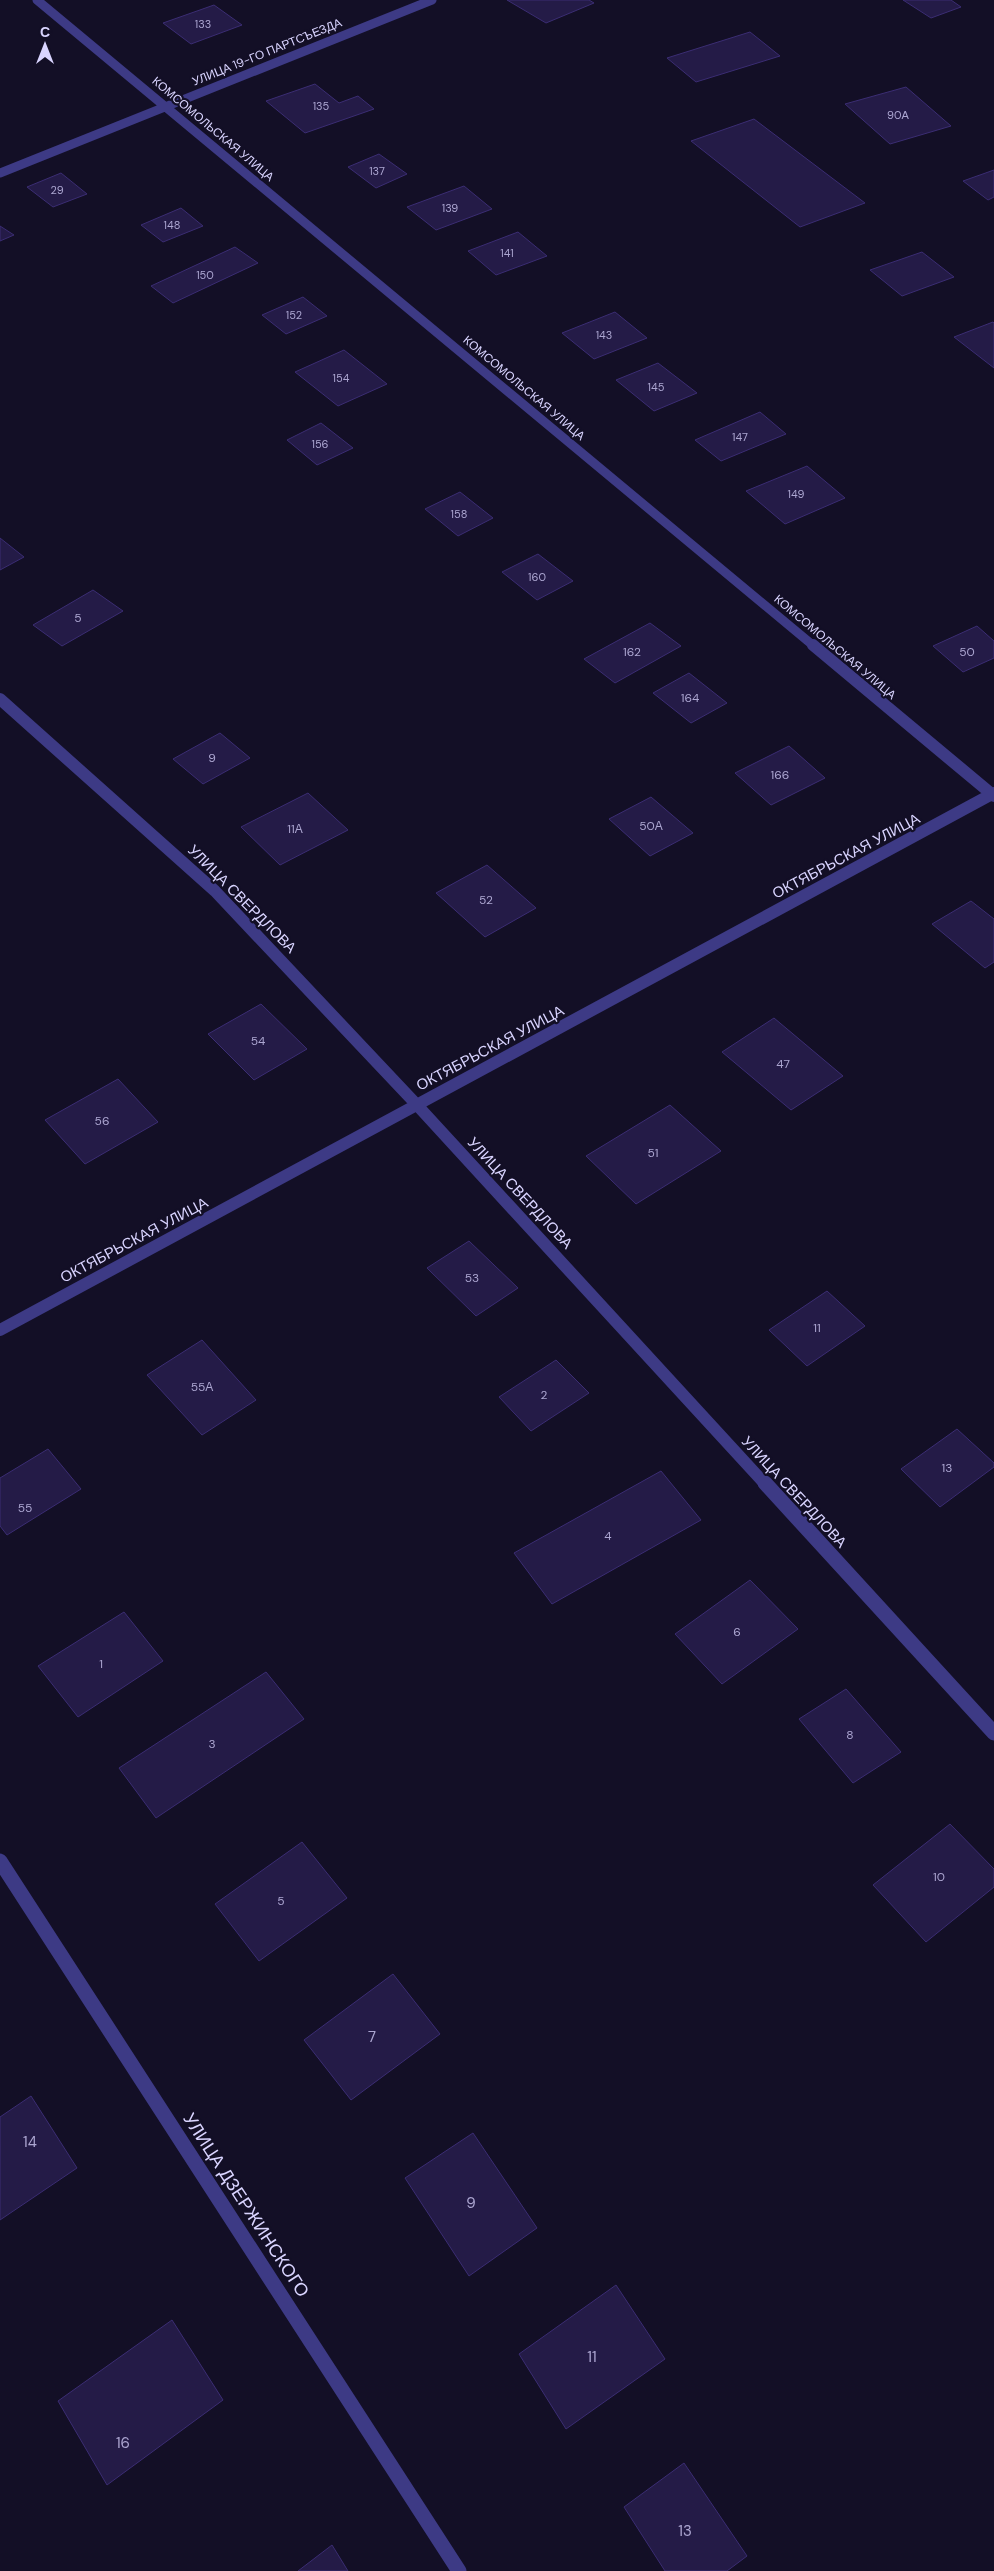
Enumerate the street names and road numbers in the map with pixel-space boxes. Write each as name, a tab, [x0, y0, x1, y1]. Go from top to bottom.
street label: УЛИЦА 19-ГО ПАРТСЪЕЗДА	[190, 15, 344, 89]
street label: КОМСОМОЛЬСКАЯ УЛИЦА	[149, 73, 277, 185]
street label: КОМСОМОЛЬСКАЯ УЛИЦА	[460, 332, 588, 444]
street label: КОМСОМОЛЬСКАЯ УЛИЦА	[771, 591, 899, 703]
street label: ОКТЯБРЬСКАЯ УЛИЦА	[769, 809, 923, 903]
street label: УЛИЦА СВЕРДЛОВА	[183, 840, 301, 958]
street label: ОКТЯБРЬСКАЯ УЛИЦА	[413, 1001, 567, 1095]
street label: УЛИЦА СВЕРДЛОВА	[463, 1133, 577, 1253]
street label: ОКТЯБРЬСКАЯ УЛИЦА	[57, 1193, 211, 1287]
street label: УЛИЦА СВЕРДЛОВА	[737, 1432, 851, 1552]
street label: УЛИЦА ДЗЕРЖИНСКОГО	[177, 2108, 315, 2302]

